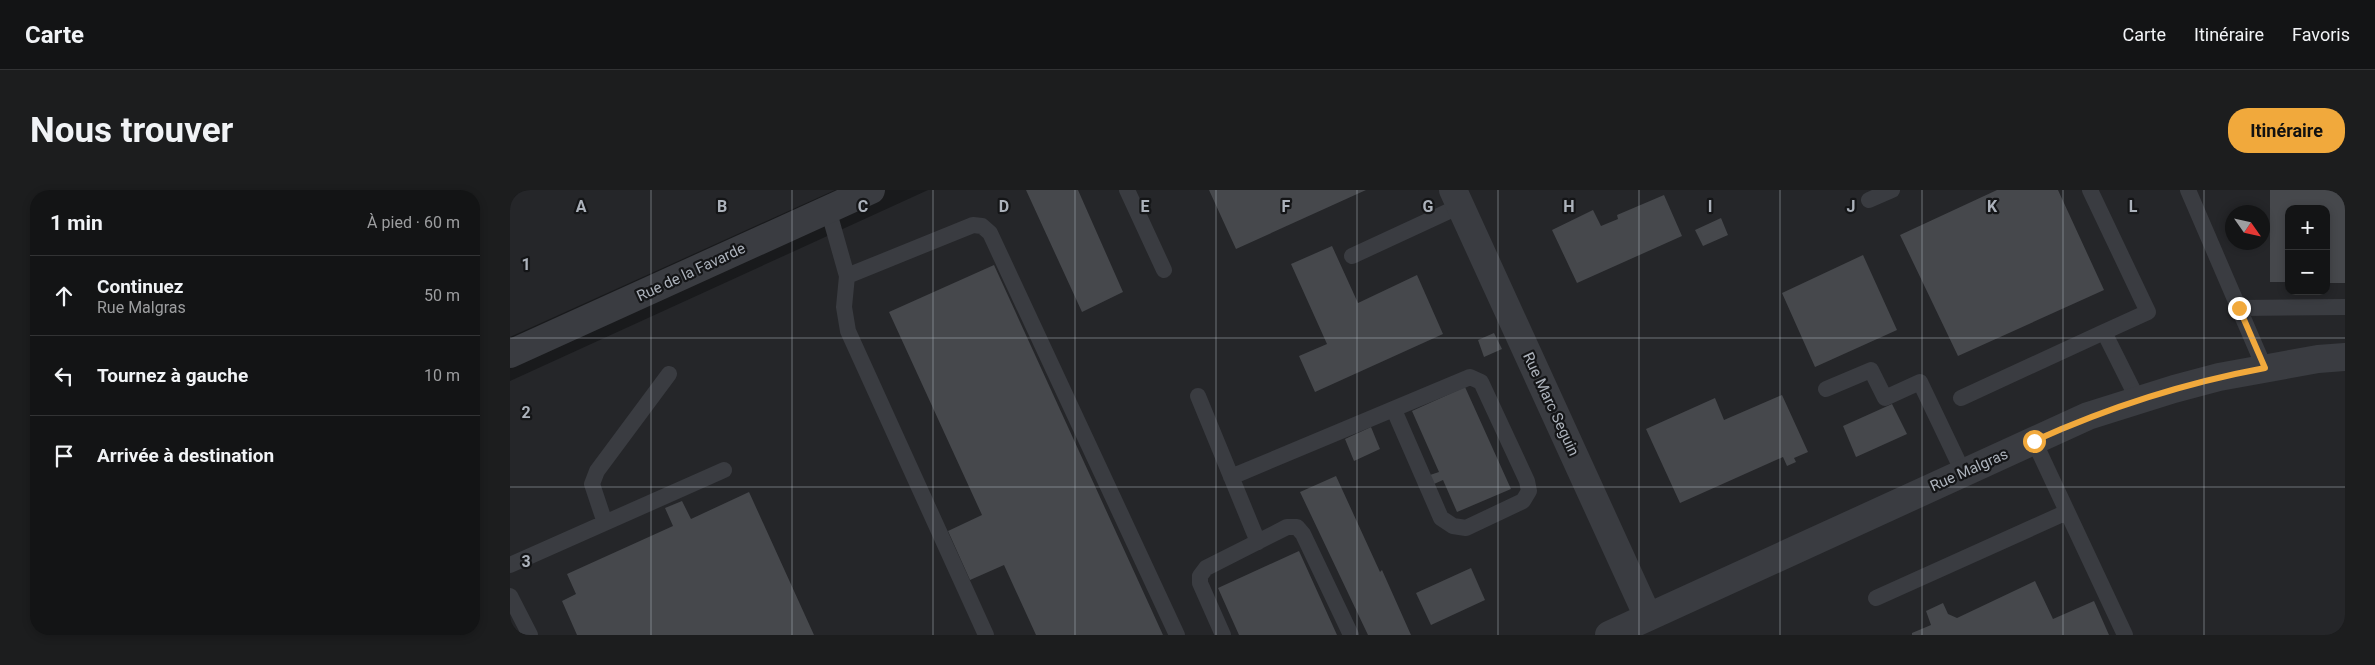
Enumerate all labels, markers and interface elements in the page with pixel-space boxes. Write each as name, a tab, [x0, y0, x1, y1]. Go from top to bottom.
text: Carte	[25, 21, 84, 49]
text: Carte	[2123, 24, 2166, 45]
text: Itinéraire	[2194, 24, 2264, 45]
text: Favoris	[2292, 24, 2350, 45]
button: Itinéraire	[2228, 108, 2345, 153]
text: Nous trouver	[30, 110, 233, 151]
text: A	[576, 197, 587, 216]
text: B	[717, 197, 727, 216]
text: C	[858, 197, 868, 216]
text: D	[999, 197, 1009, 216]
text: E	[1141, 197, 1150, 216]
text: F	[1282, 197, 1291, 216]
text: G	[1423, 197, 1434, 216]
text: H	[1563, 197, 1575, 216]
text: I	[1708, 197, 1712, 216]
text: J	[1847, 197, 1855, 216]
text: K	[1987, 197, 1998, 216]
text: L	[2129, 197, 2138, 216]
north arrow	[2225, 205, 2270, 250]
map controls	[2285, 205, 2330, 295]
button: +	[2285, 205, 2330, 250]
text: 1 min	[50, 211, 103, 235]
text: À pied · 60 m	[367, 213, 460, 232]
street label: Rue de la Favarde	[634, 239, 748, 305]
button: −	[2285, 250, 2330, 295]
text: 1	[521, 255, 531, 274]
text: Continuez	[97, 275, 183, 298]
icon: ahead	[50, 282, 78, 310]
text: 50 m	[424, 286, 460, 305]
route end	[2228, 297, 2251, 320]
text: Rue Malgras	[97, 298, 186, 317]
street label: Rue Marc Seguin	[1519, 349, 1583, 459]
icon: left	[50, 362, 78, 390]
text: Tournez à gauche	[97, 364, 248, 387]
text: 10 m	[424, 366, 460, 385]
text: 2	[521, 403, 531, 422]
route start	[2023, 430, 2046, 453]
icon: arrive	[50, 442, 78, 470]
text: Arrivée à destination	[97, 444, 274, 467]
street label: Rue Malgras	[1927, 445, 2011, 495]
text: 3	[521, 552, 531, 571]

